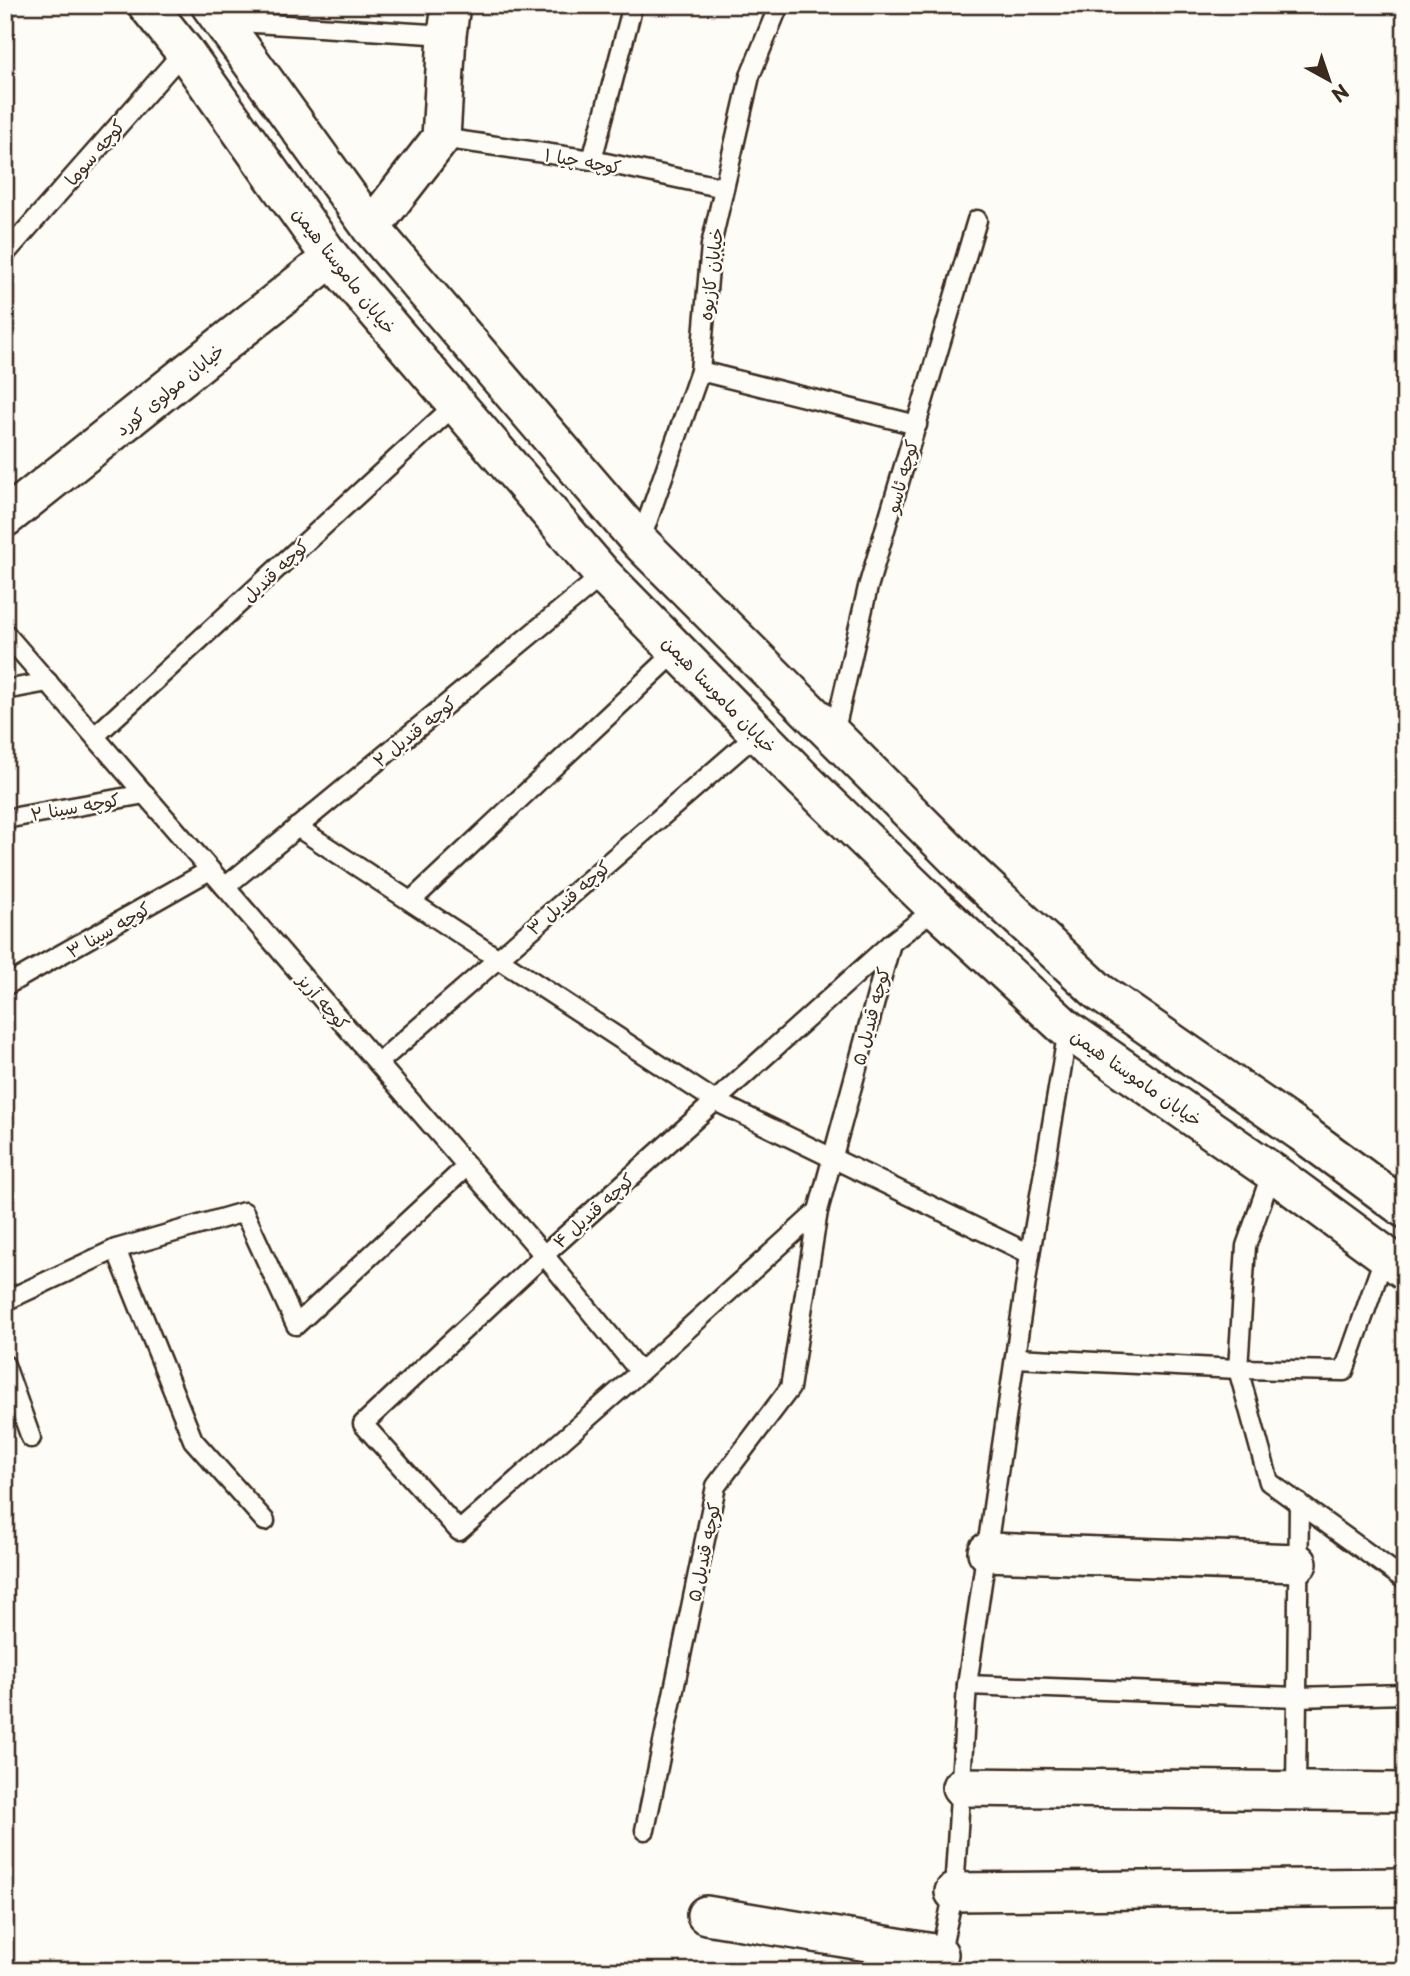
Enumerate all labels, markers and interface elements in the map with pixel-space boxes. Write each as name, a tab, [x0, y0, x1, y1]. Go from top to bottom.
north arrow	[1294, 46, 1364, 116]
text: N	[1326, 78, 1355, 109]
street label: کوچه سوما	[58, 113, 131, 191]
street label: کوچه چیا ۱	[542, 140, 624, 180]
street label: خیابان ماموستا هیمن	[287, 201, 403, 339]
street label: خیابان کازیوه	[691, 226, 729, 322]
street label: خیابان مولوی کورد	[109, 336, 229, 442]
street label: کوچه ئاسو	[877, 436, 924, 518]
street label: کوچه قندیل	[236, 532, 315, 608]
street label: خیابان ماموستا هیمن	[657, 629, 783, 759]
street label: کوچه قندیل ۲	[366, 689, 462, 773]
street label: کوچه سینا ۲	[28, 785, 122, 827]
street label: کوچه قندیل ۳	[520, 853, 616, 941]
street label: کوچه سینا ۳	[61, 894, 155, 964]
street label: کوچه قندیل ۵	[844, 964, 896, 1068]
street label: کوچه آریز	[290, 965, 357, 1036]
street label: خیابان ماموستا هیمن	[1066, 1022, 1208, 1132]
street label: کوچه قندیل ۴	[546, 1166, 640, 1254]
street label: کوچه قندیل ۵	[679, 1500, 727, 1604]

